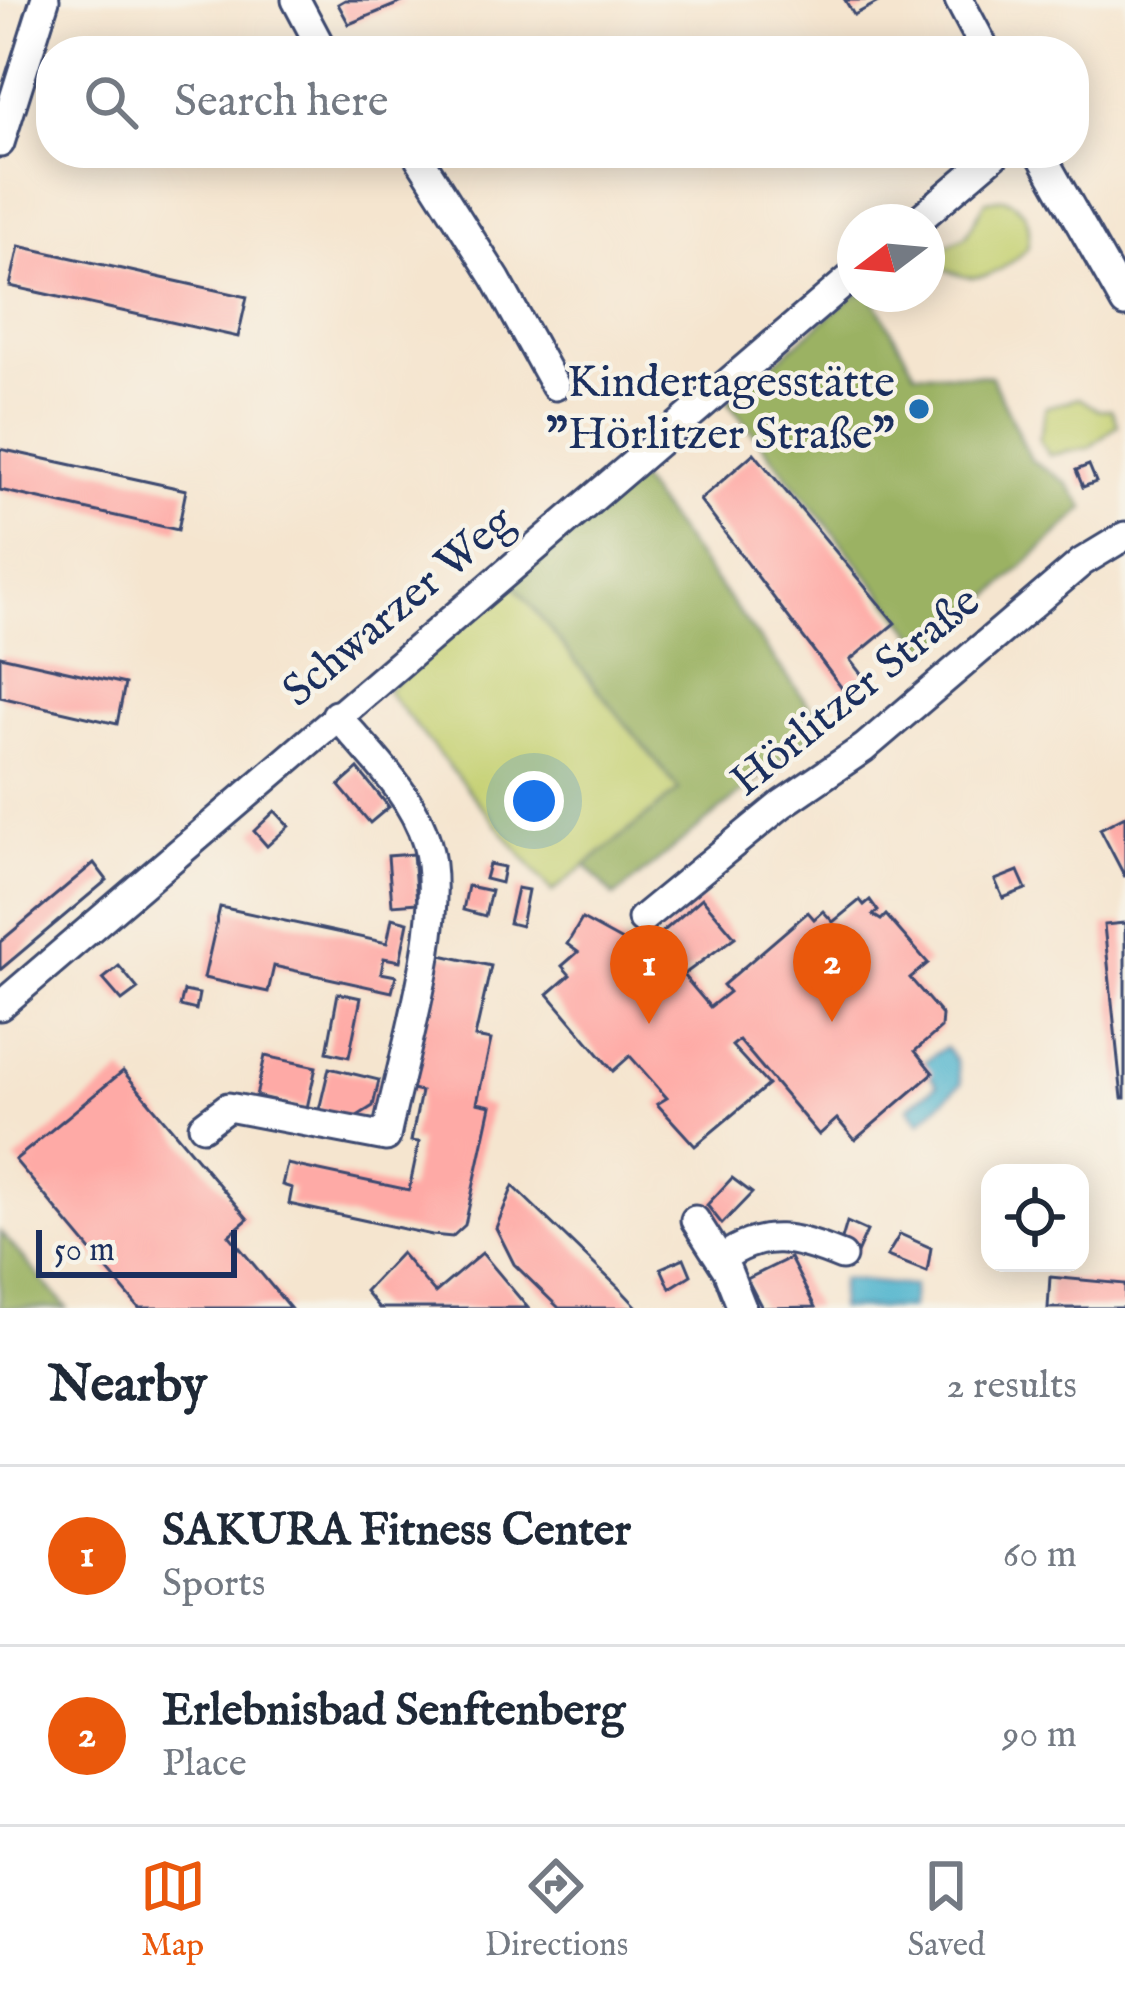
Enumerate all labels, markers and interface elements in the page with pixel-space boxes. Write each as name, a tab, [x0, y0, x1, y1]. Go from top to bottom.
search box	[36, 36, 1089, 168]
icon: search	[78, 69, 144, 135]
text: Search here	[174, 74, 388, 131]
north arrow	[837, 204, 945, 312]
place label: Kindertagesstätte "Hörlitzer Straße"	[546, 355, 895, 464]
marker: Kindertagesstätte "Hörlitzer Straße"	[906, 396, 932, 422]
street label: Schwarzer Weg	[272, 493, 527, 720]
street label: Hörlitzer Straße	[720, 574, 992, 810]
your location	[504, 771, 564, 831]
pin: 2	[793, 923, 871, 1022]
pin: 1	[610, 925, 688, 1024]
map controls	[981, 1164, 1089, 1272]
button: locate	[981, 1164, 1089, 1272]
scale bar	[36, 1224, 237, 1277]
text: 50 m	[54, 1230, 115, 1272]
text: Nearby	[48, 1354, 207, 1419]
text: 2 results	[946, 1362, 1077, 1411]
text: SAKURA Fitness Center	[162, 1503, 631, 1560]
text: 1	[80, 1531, 94, 1580]
text: 60 m	[1003, 1531, 1077, 1580]
text: Sports	[162, 1560, 265, 1609]
text: Erlebnisbad Senftenberg	[162, 1683, 625, 1740]
text: 2	[78, 1711, 96, 1760]
text: 90 m	[1002, 1711, 1077, 1760]
text: Place	[162, 1740, 247, 1789]
tab: Map	[140, 1853, 206, 1967]
tab: Directions	[485, 1853, 628, 1967]
tab: Saved	[907, 1853, 985, 1967]

